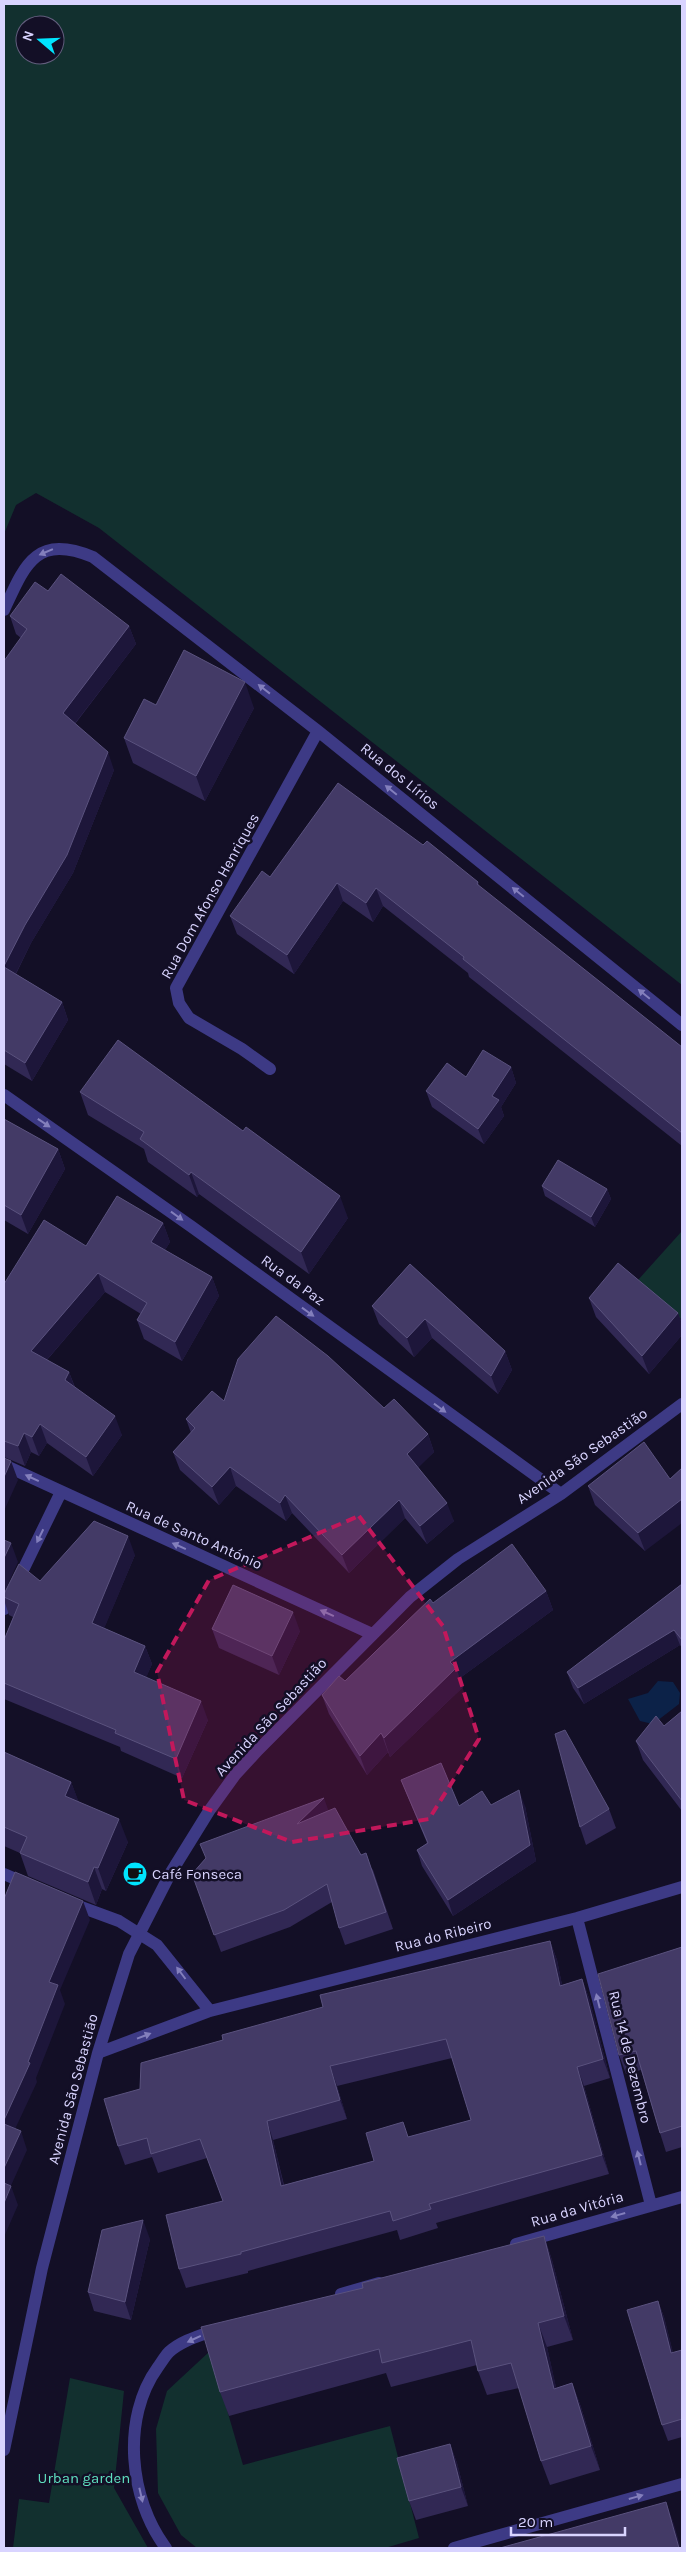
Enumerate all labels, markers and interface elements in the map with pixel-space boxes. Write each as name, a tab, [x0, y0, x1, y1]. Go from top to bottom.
north arrow	[15, 15, 65, 65]
text: N	[19, 28, 38, 43]
one-way arrow	[39, 548, 53, 556]
one-way arrow	[258, 684, 271, 695]
street label: Rua dos Lírios	[357, 739, 443, 813]
one-way arrow	[385, 785, 398, 796]
street label: Rua Dom Afonso Henriques	[157, 810, 263, 982]
one-way arrow	[512, 887, 525, 898]
one-way arrow	[638, 989, 651, 1000]
one-way arrow	[38, 1118, 51, 1128]
one-way arrow	[170, 1211, 183, 1222]
street label: Rua da Paz	[258, 1251, 328, 1309]
one-way arrow	[301, 1307, 315, 1317]
one-way arrow	[433, 1402, 446, 1413]
street label: Avenida São Sebastião	[513, 1404, 651, 1508]
one-way arrow	[25, 1474, 39, 1482]
street label: Rua de Santo António	[123, 1497, 265, 1573]
one-way arrow	[35, 1529, 43, 1543]
one-way arrow	[172, 1542, 187, 1551]
one-way arrow	[320, 1609, 334, 1617]
street label: Avenida São Sebastião	[211, 1654, 331, 1780]
cafe icon: Café Fonseca	[122, 1861, 148, 1887]
place label: Café Fonseca	[152, 1865, 242, 1883]
street label: Rua do Ribeiro	[393, 1914, 493, 1956]
one-way arrow	[175, 1966, 186, 1979]
street label: Rua 14 de Dezembro	[605, 1989, 655, 2125]
one-way arrow	[594, 1993, 602, 2008]
street label: Avenida São Sebastião	[44, 2012, 102, 2166]
one-way arrow	[137, 2032, 152, 2040]
one-way arrow	[635, 2151, 643, 2166]
street label: Rua da Vitória	[529, 2187, 625, 2231]
one-way arrow	[611, 2211, 626, 2219]
one-way arrow	[187, 2335, 201, 2343]
park label: Urban garden	[38, 2469, 130, 2487]
one-way arrow	[137, 2487, 145, 2502]
one-way arrow	[628, 2492, 643, 2500]
scale bar	[511, 2504, 625, 2536]
text: 20 m	[518, 2513, 553, 2531]

